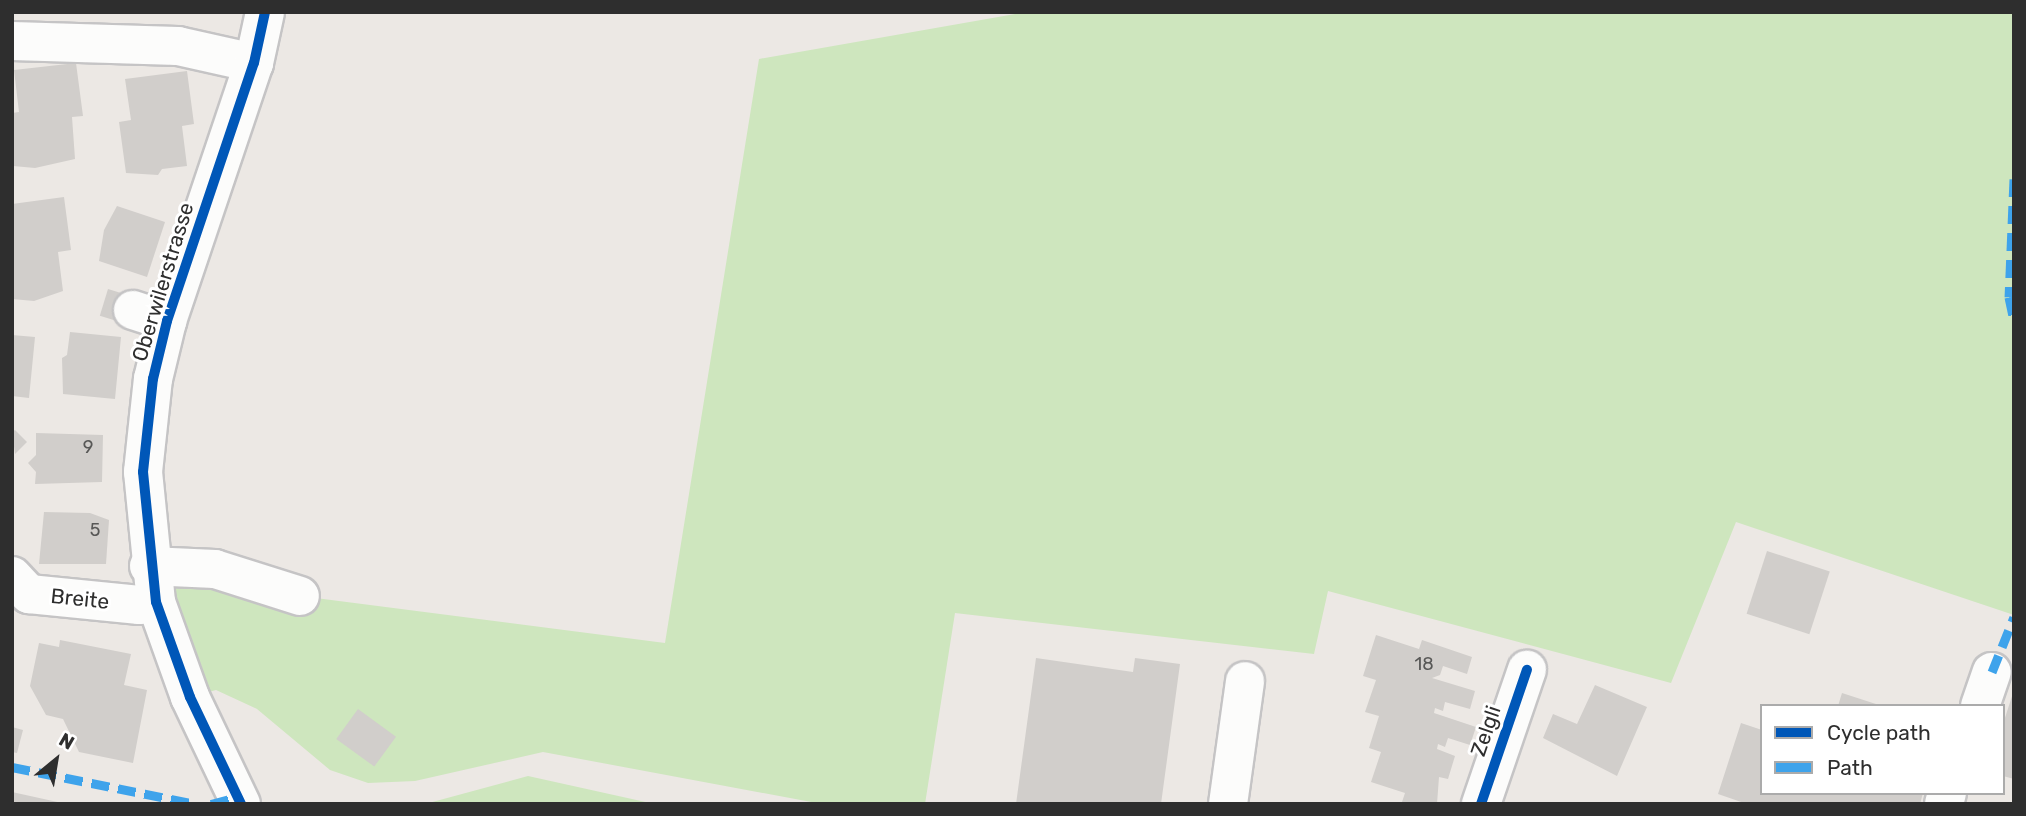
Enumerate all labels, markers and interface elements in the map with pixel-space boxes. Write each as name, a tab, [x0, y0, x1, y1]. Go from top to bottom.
street label: Oberwilerstrasse	[127, 200, 199, 364]
house number: 9	[83, 436, 93, 458]
house number: 5	[90, 519, 100, 541]
street label: Breite	[50, 583, 110, 615]
house number: 18	[1414, 653, 1434, 675]
street label: Zelgli	[1466, 702, 1506, 760]
legend	[1760, 704, 2005, 795]
text: Cycle path	[1827, 720, 1931, 745]
north arrow	[21, 725, 91, 795]
text: N	[55, 728, 78, 755]
text: Path	[1827, 755, 1873, 780]

